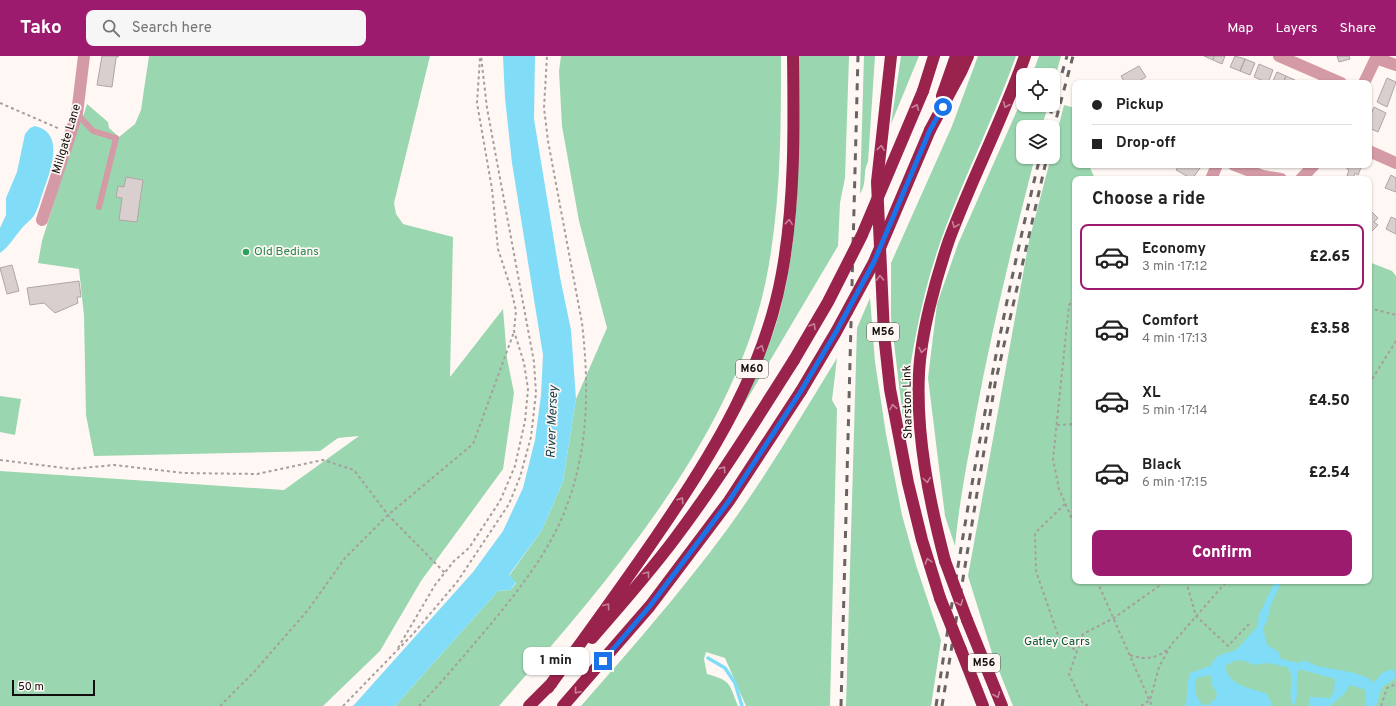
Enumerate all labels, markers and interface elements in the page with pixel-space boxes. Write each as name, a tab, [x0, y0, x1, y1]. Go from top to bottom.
search box	[86, 10, 366, 46]
text: Tako	[20, 16, 62, 40]
icon: search	[100, 17, 122, 39]
text: Search here	[132, 19, 212, 38]
text: Map	[1227, 20, 1253, 37]
text: Layers	[1275, 20, 1317, 37]
text: Share	[1339, 20, 1376, 37]
map controls	[1016, 68, 1060, 164]
button: locate	[1016, 68, 1060, 112]
text: Pickup	[1116, 96, 1164, 115]
route start	[934, 98, 952, 116]
street label: Millgate Lane	[49, 102, 85, 176]
one-way arrow	[1002, 102, 1010, 109]
one-way arrow	[911, 104, 919, 112]
button: layers	[1016, 120, 1060, 164]
text: Drop-off	[1116, 134, 1176, 153]
one-way arrow	[877, 145, 886, 151]
text: Choose a ride	[1092, 188, 1205, 211]
one-way arrow	[784, 218, 793, 225]
one-way arrow	[952, 222, 960, 229]
icon: car	[1094, 239, 1130, 275]
text: Economy	[1142, 240, 1206, 259]
place label: Old Bedians	[254, 244, 319, 260]
marker: Old Bedians	[241, 247, 251, 257]
text: £2.65	[1310, 248, 1350, 267]
text: 3 min · 17:12	[1142, 259, 1207, 275]
one-way arrow	[876, 275, 884, 281]
icon: car	[1094, 311, 1130, 347]
text: Comfort	[1142, 312, 1199, 331]
text: £3.58	[1310, 320, 1350, 339]
one-way arrow	[809, 323, 816, 330]
road number: M56	[867, 323, 899, 341]
text: 4 min · 17:13	[1142, 331, 1208, 347]
one-way arrow	[756, 344, 764, 351]
one-way arrow	[918, 347, 927, 353]
road number: M60	[736, 360, 768, 378]
street label: Sharston Link	[899, 365, 917, 439]
icon: car	[1094, 383, 1130, 419]
water label: River Mersey	[544, 384, 562, 459]
text: XL	[1142, 384, 1160, 403]
text: £4.50	[1308, 392, 1350, 411]
text: 5 min · 17:14	[1142, 403, 1208, 419]
one-way arrow	[889, 404, 898, 410]
icon: car	[1094, 455, 1130, 491]
text: Black	[1142, 456, 1182, 475]
text: £2.54	[1309, 464, 1350, 483]
one-way arrow	[718, 466, 725, 473]
text: 6 min · 17:15	[1142, 475, 1207, 491]
one-way arrow	[922, 477, 931, 483]
one-way arrow	[676, 497, 684, 504]
button: Confirm	[1092, 530, 1352, 576]
one-way arrow	[924, 558, 933, 565]
one-way arrow	[643, 572, 650, 579]
one-way arrow	[956, 600, 964, 607]
one-way arrow	[602, 604, 609, 611]
park label: Gatley Carrs	[1024, 634, 1090, 650]
callout: 1 min	[523, 647, 589, 675]
route end	[594, 652, 612, 670]
text: 1 min	[540, 653, 572, 669]
road number: M56	[968, 654, 1000, 672]
scale bar	[12, 678, 95, 697]
text: 50 m	[18, 680, 44, 694]
one-way arrow	[574, 686, 581, 693]
one-way arrow	[992, 691, 1000, 698]

